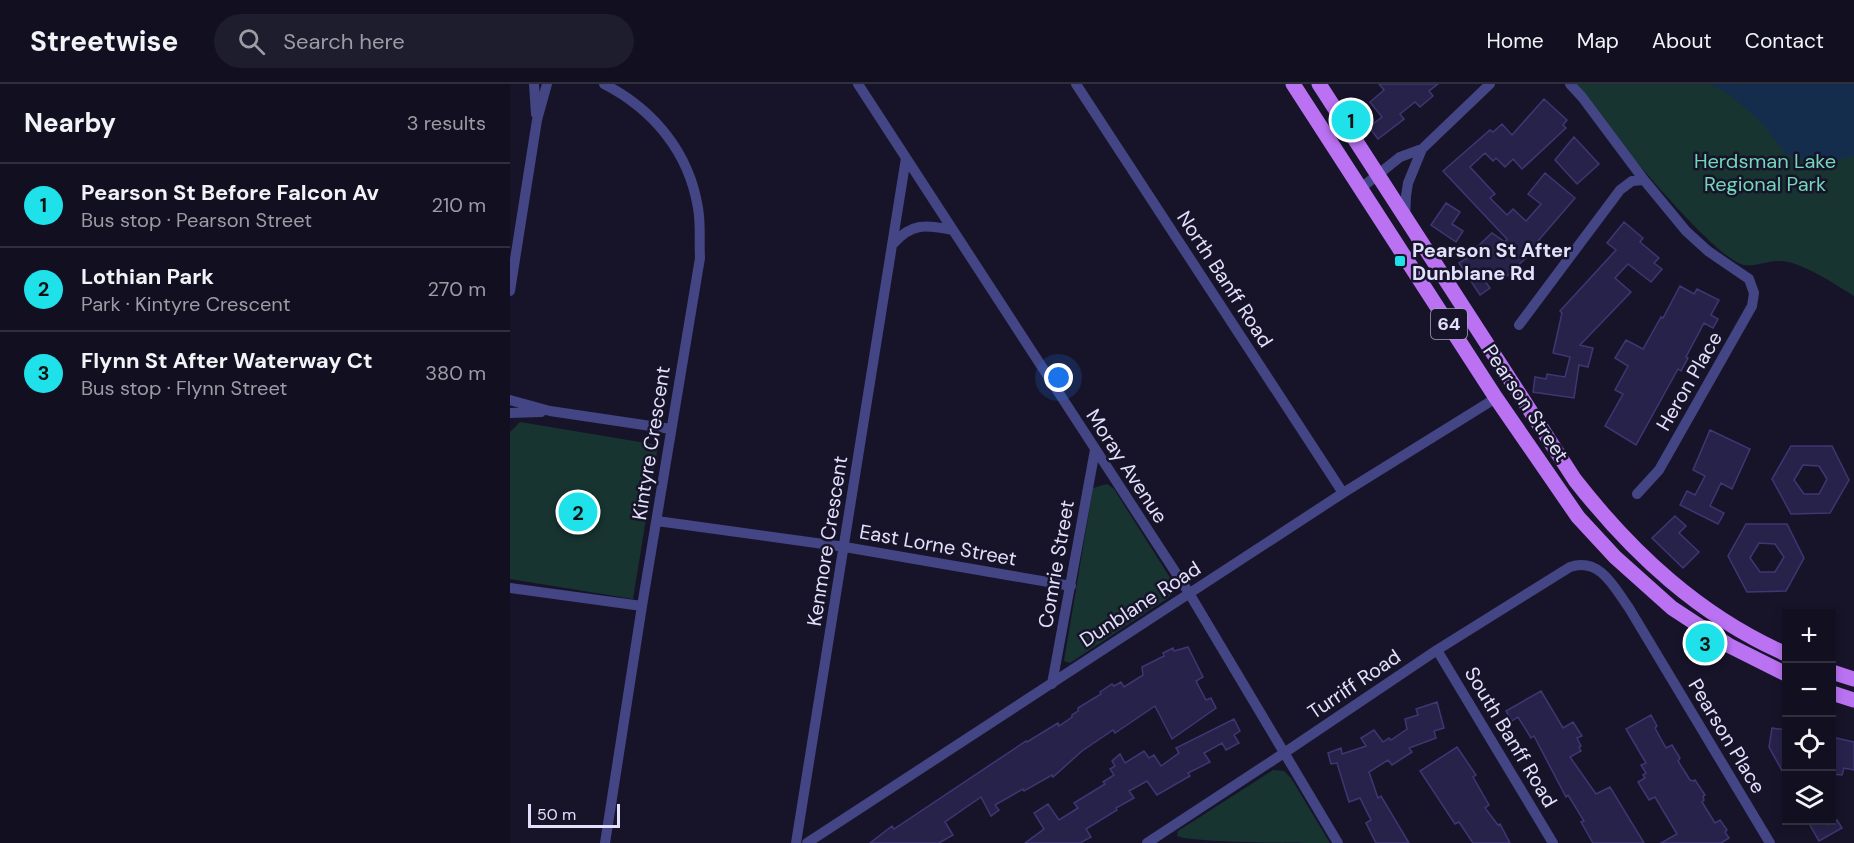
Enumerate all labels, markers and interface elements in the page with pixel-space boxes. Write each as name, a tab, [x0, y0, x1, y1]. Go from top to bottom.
search box	[214, 14, 634, 68]
text: Streetwise	[30, 23, 178, 60]
icon: search	[235, 25, 268, 58]
text: Search here	[283, 27, 405, 56]
text: Home	[1486, 27, 1544, 55]
text: Map	[1577, 27, 1619, 55]
text: About	[1652, 27, 1712, 55]
text: Contact	[1745, 27, 1824, 55]
pin: 1	[1332, 98, 1370, 142]
text: Nearby	[24, 106, 116, 140]
text: 3 results	[407, 110, 486, 136]
park label: Herdsman Lake Regional Park	[1694, 148, 1836, 197]
text: Pearson St Before Falcon Av	[81, 178, 379, 207]
text: 1	[40, 192, 47, 218]
text: 210 m	[431, 192, 486, 218]
street label: North Banff Road	[1171, 206, 1279, 352]
text: Bus stop · Pearson Street	[81, 207, 312, 233]
place label: Pearson St After Dunblane Rd	[1412, 237, 1571, 286]
marker: Pearson St After Dunblane Rd	[1393, 254, 1407, 268]
text: Lothian Park	[81, 262, 214, 291]
text: 2	[38, 276, 49, 302]
text: 270 m	[428, 276, 486, 302]
text: Park · Kintyre Crescent	[81, 291, 291, 317]
road number: 64	[1431, 309, 1467, 339]
street label: Heron Place	[1650, 327, 1728, 435]
street label: Pearson Street	[1477, 339, 1575, 467]
text: Flynn St After Waterway Ct	[81, 346, 373, 375]
text: 3	[37, 360, 50, 386]
text: 380 m	[425, 360, 486, 386]
your location	[1044, 363, 1073, 392]
street label: Kintyre Crescent	[626, 364, 676, 522]
text: Bus stop · Flynn Street	[81, 375, 287, 401]
street label: Moray Avenue	[1080, 404, 1174, 528]
street label: Kenmore Crescent	[801, 454, 853, 628]
pin: 2	[558, 490, 598, 534]
street label: Comrie Street	[1032, 498, 1080, 630]
street label: East Lorne Street	[857, 518, 1019, 572]
street label: Dunblane Road	[1075, 555, 1205, 653]
map controls	[1782, 609, 1836, 825]
button: +	[1782, 609, 1836, 663]
pin: 3	[1686, 620, 1724, 666]
street label: Turriff Road	[1302, 643, 1406, 725]
street label: South Banff Road	[1459, 662, 1563, 812]
button: −	[1782, 663, 1836, 717]
street label: Pearson Place	[1683, 674, 1771, 798]
button: locate	[1782, 717, 1836, 771]
button: layers	[1782, 771, 1836, 825]
scale bar	[528, 801, 620, 828]
text: 50 m	[537, 804, 576, 825]

